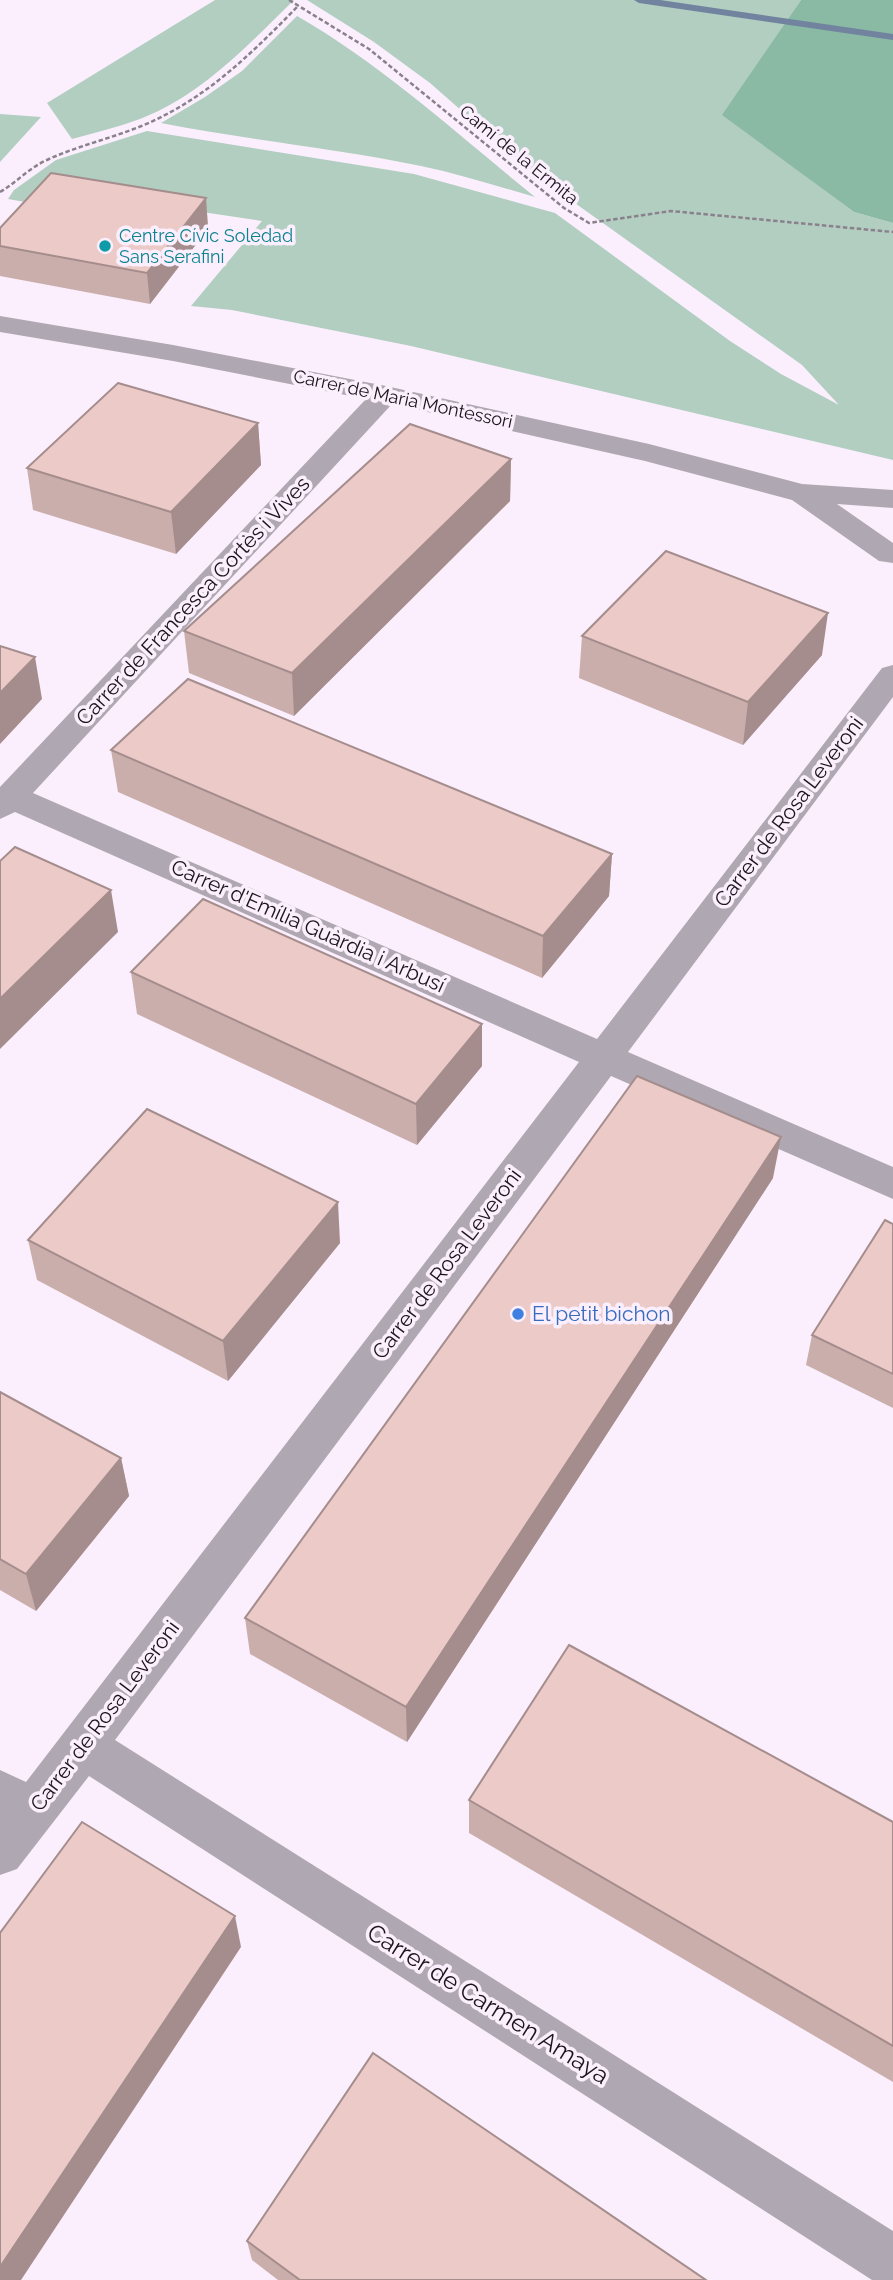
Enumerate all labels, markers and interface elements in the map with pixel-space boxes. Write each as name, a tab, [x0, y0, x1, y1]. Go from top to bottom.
street label: Camí de la Ermita	[456, 100, 583, 209]
place label: Centre Cívic Soledad Sans Serafini	[119, 225, 293, 267]
marker: Centre Cívic Soledad Sans Serafini	[97, 238, 113, 254]
street label: Carrer de Maria Montessori	[292, 365, 515, 432]
street label: Carrer de Francesca Cortès i Vives	[71, 471, 315, 730]
street label: Carrer de Rosa Leveroni	[709, 712, 868, 912]
street label: Carrer d'Emília Guàrdia i Arbusí	[167, 854, 449, 998]
street label: Carrer de Rosa Leveroni	[367, 1164, 526, 1364]
place label: El petit bichon	[532, 1301, 670, 1326]
marker: El petit bichon	[510, 1306, 526, 1322]
street label: Carrer de Rosa Leveroni	[25, 1616, 184, 1816]
street label: Carrer de Carmen Amaya	[362, 1917, 614, 2090]

